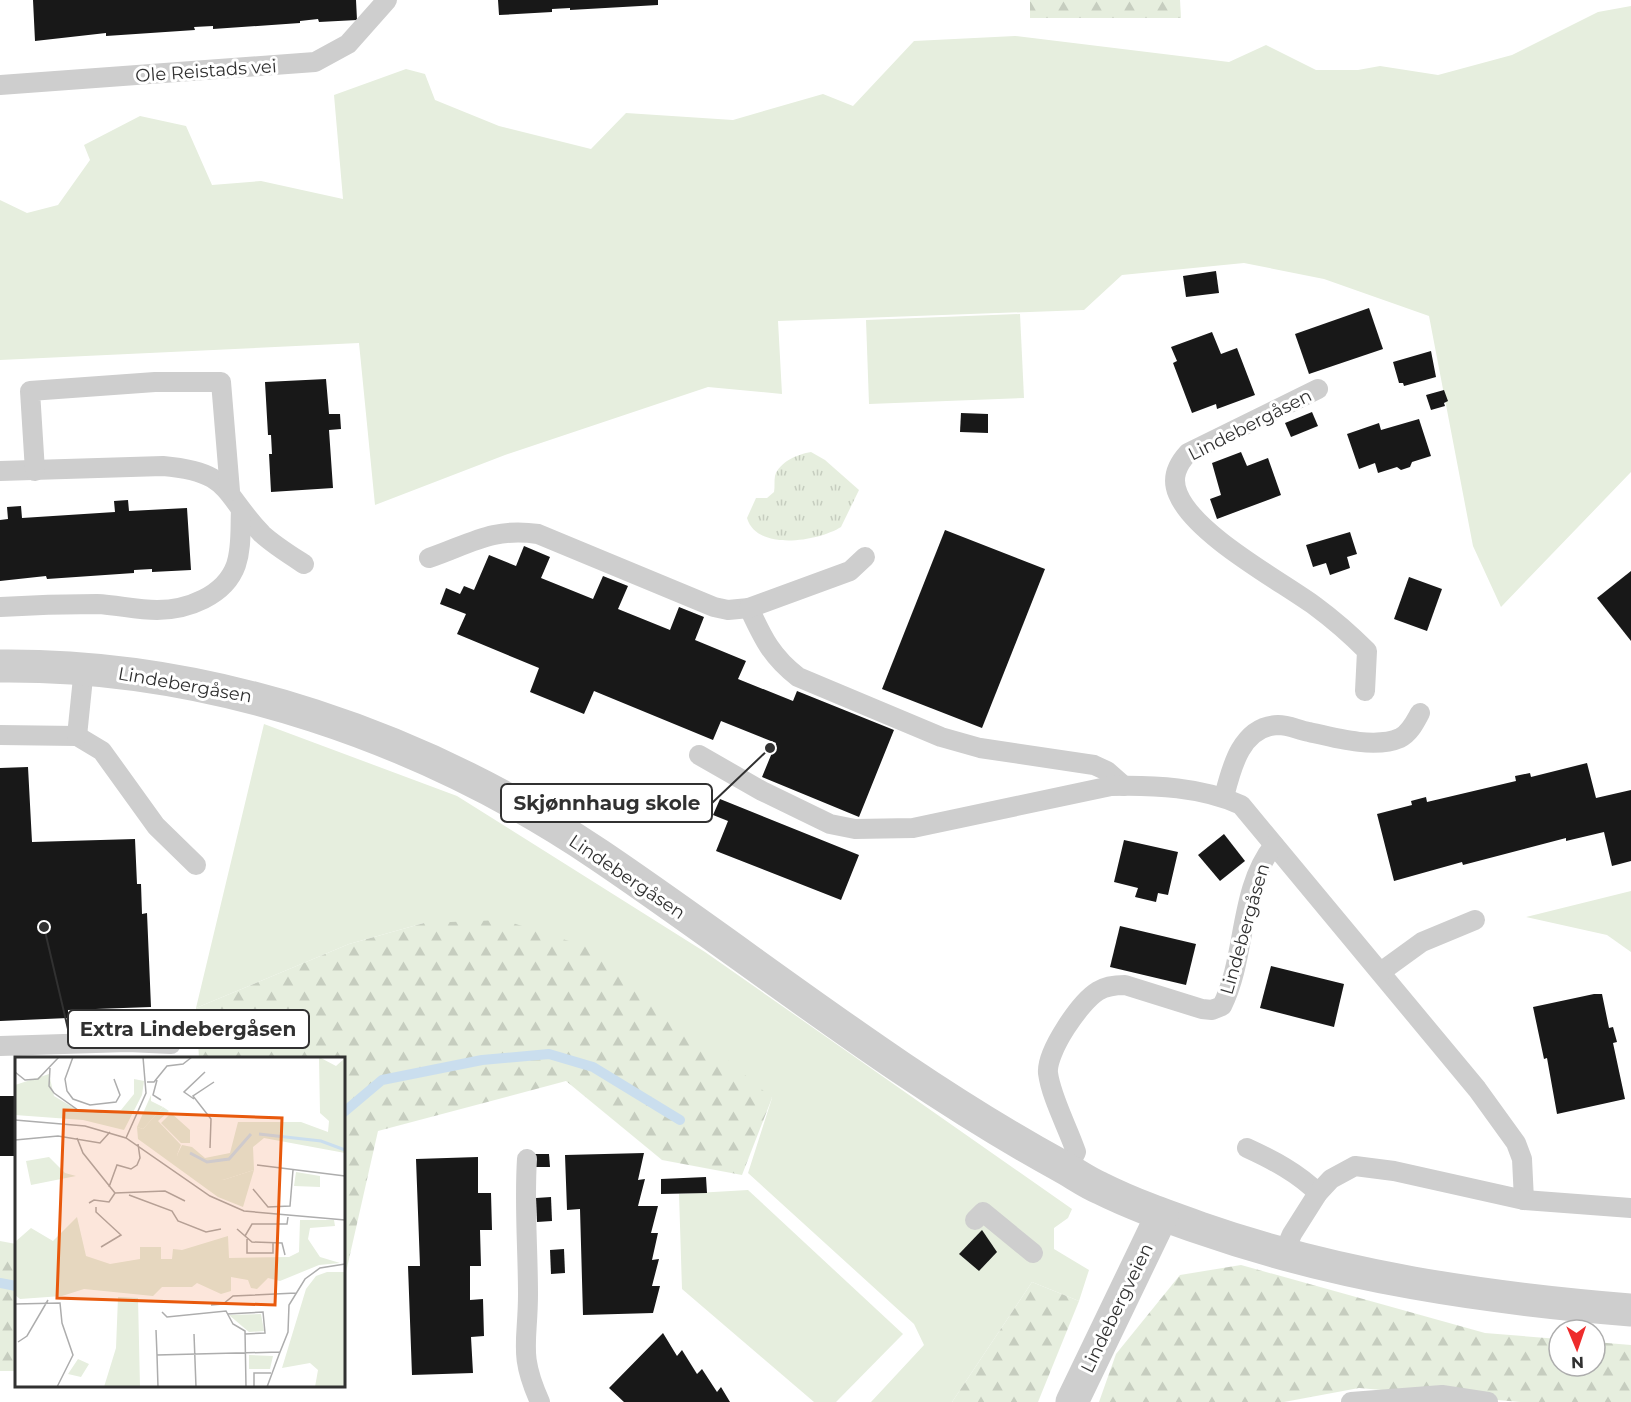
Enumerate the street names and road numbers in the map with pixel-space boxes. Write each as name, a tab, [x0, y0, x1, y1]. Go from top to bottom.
street label: Ole Reistads vei	[135, 55, 277, 87]
street label: Lindebergåsen	[1185, 384, 1315, 466]
street label: Lindebergåsen	[116, 662, 254, 708]
street label: Lindebergåsen	[565, 830, 689, 924]
street label: Lindebergåsen	[1216, 861, 1274, 997]
street label: Lindebergveien	[1076, 1240, 1158, 1376]

